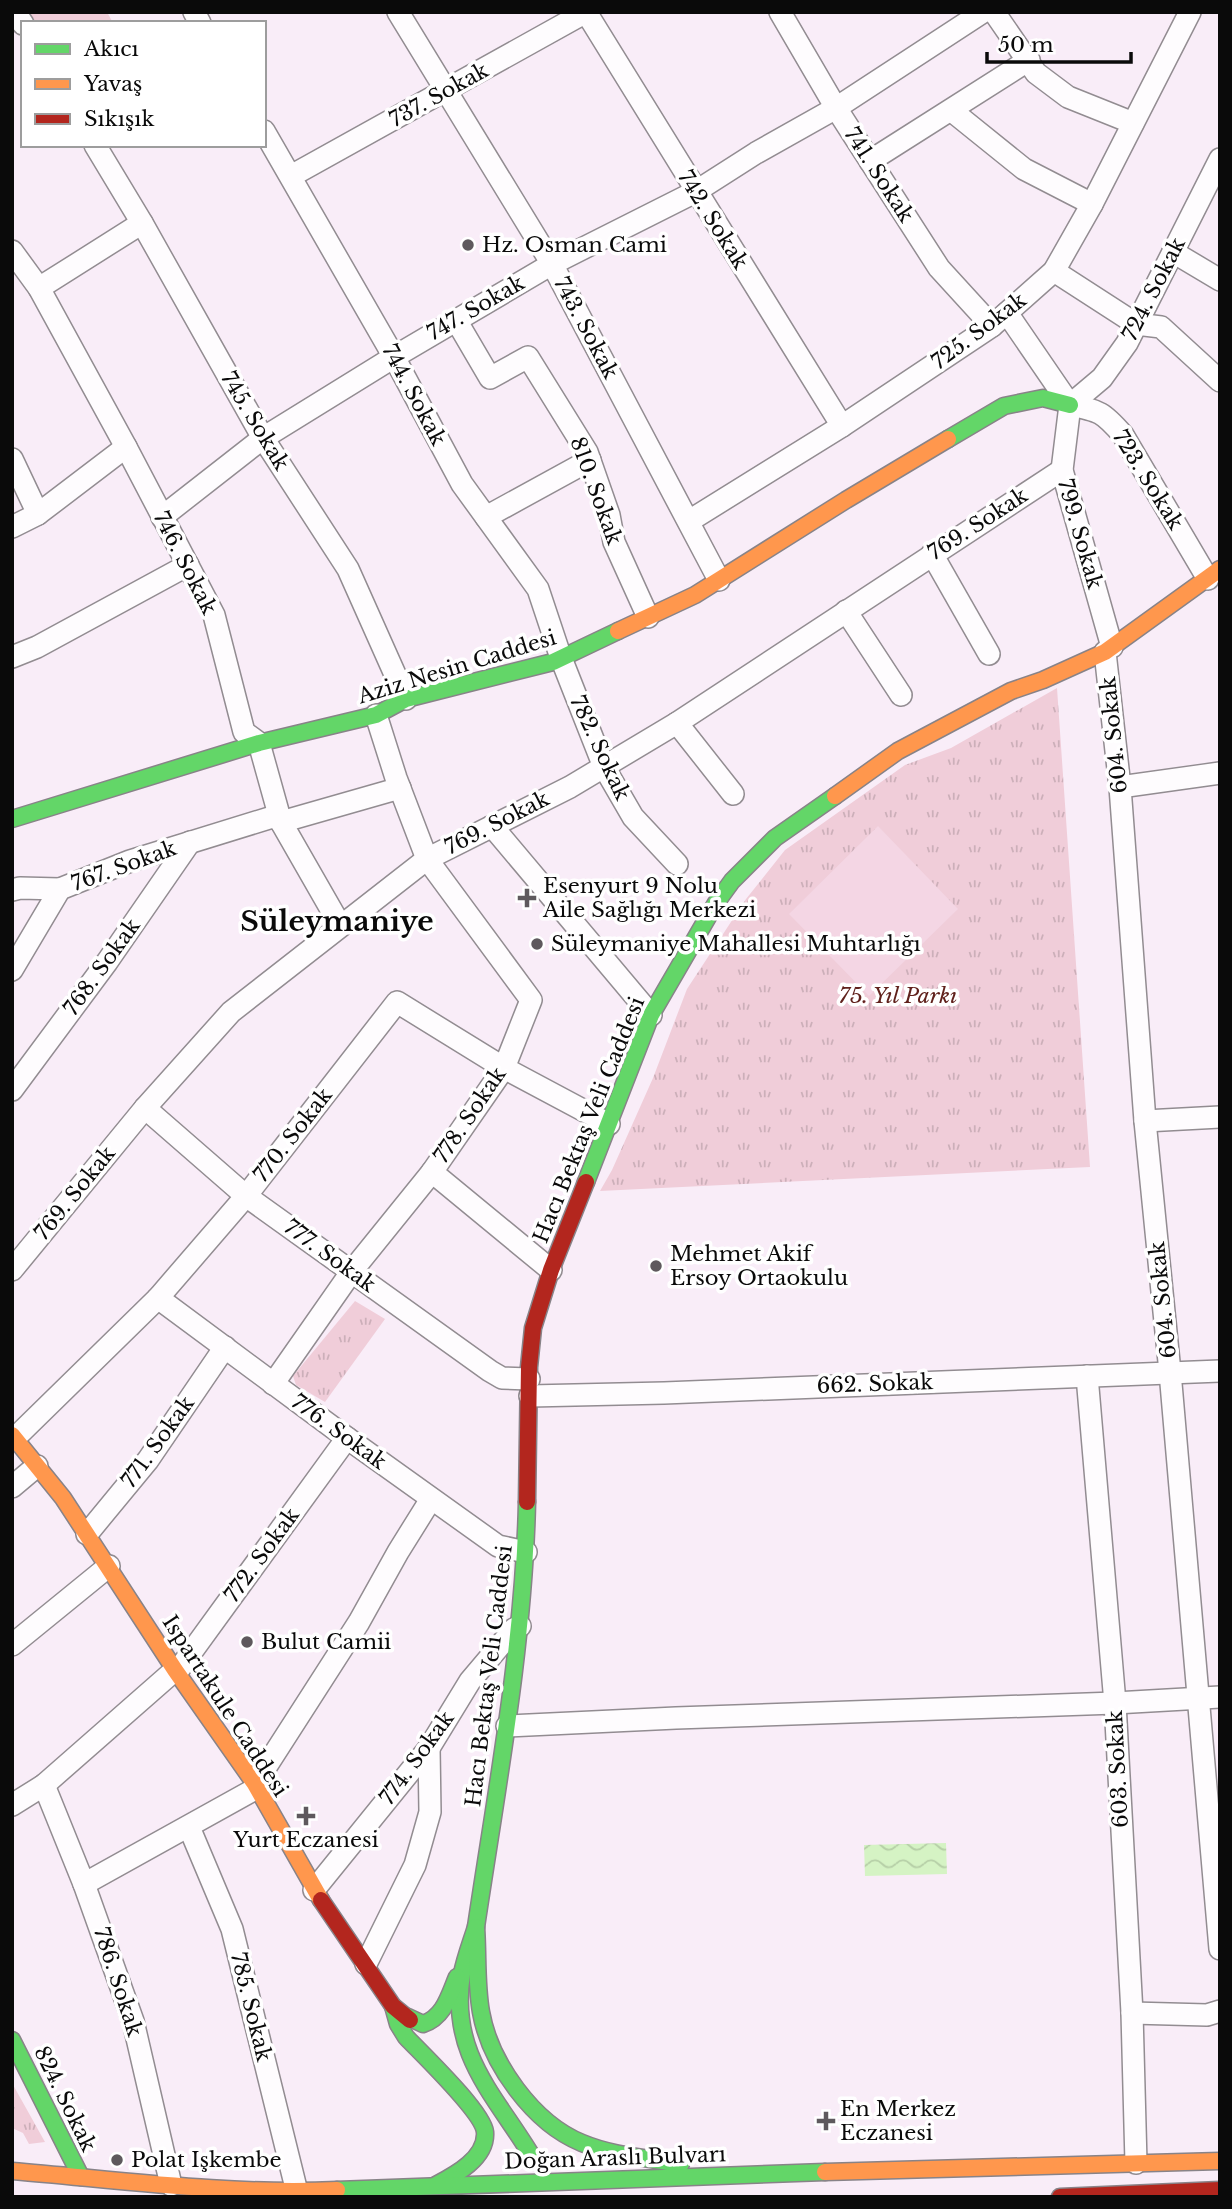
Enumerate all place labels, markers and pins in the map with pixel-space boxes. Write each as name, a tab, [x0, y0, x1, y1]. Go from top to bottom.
place label: Hz. Osman Cami	[482, 232, 667, 258]
marker: Hz. Osman Cami	[460, 237, 476, 253]
place label: Esenyurt 9 Nolu Aile Sağlığı Merkezi	[542, 873, 756, 923]
marker: Esenyurt 9 Nolu Aile Sağlığı Merkezi	[517, 888, 537, 908]
place label: Süleymaniye Mahallesi Muhtarlığı	[551, 931, 921, 957]
marker: Süleymaniye Mahallesi Muhtarlığı	[529, 936, 545, 952]
place label: Mehmet Akif Ersoy Ortaokulu	[670, 1241, 848, 1291]
marker: Mehmet Akif Ersoy Ortaokulu	[648, 1258, 664, 1274]
place label: Bulut Camii	[261, 1629, 391, 1655]
marker: Bulut Camii	[239, 1634, 255, 1650]
marker: Yurt Eczanesi	[298, 1808, 314, 1824]
place label: Yurt Eczanesi	[232, 1827, 379, 1853]
place label: En Merkez Eczanesi	[840, 2096, 956, 2146]
marker: En Merkez Eczanesi	[818, 2113, 834, 2129]
place label: Polat Işkembe	[131, 2147, 282, 2173]
marker: Polat Işkembe	[109, 2152, 125, 2168]

